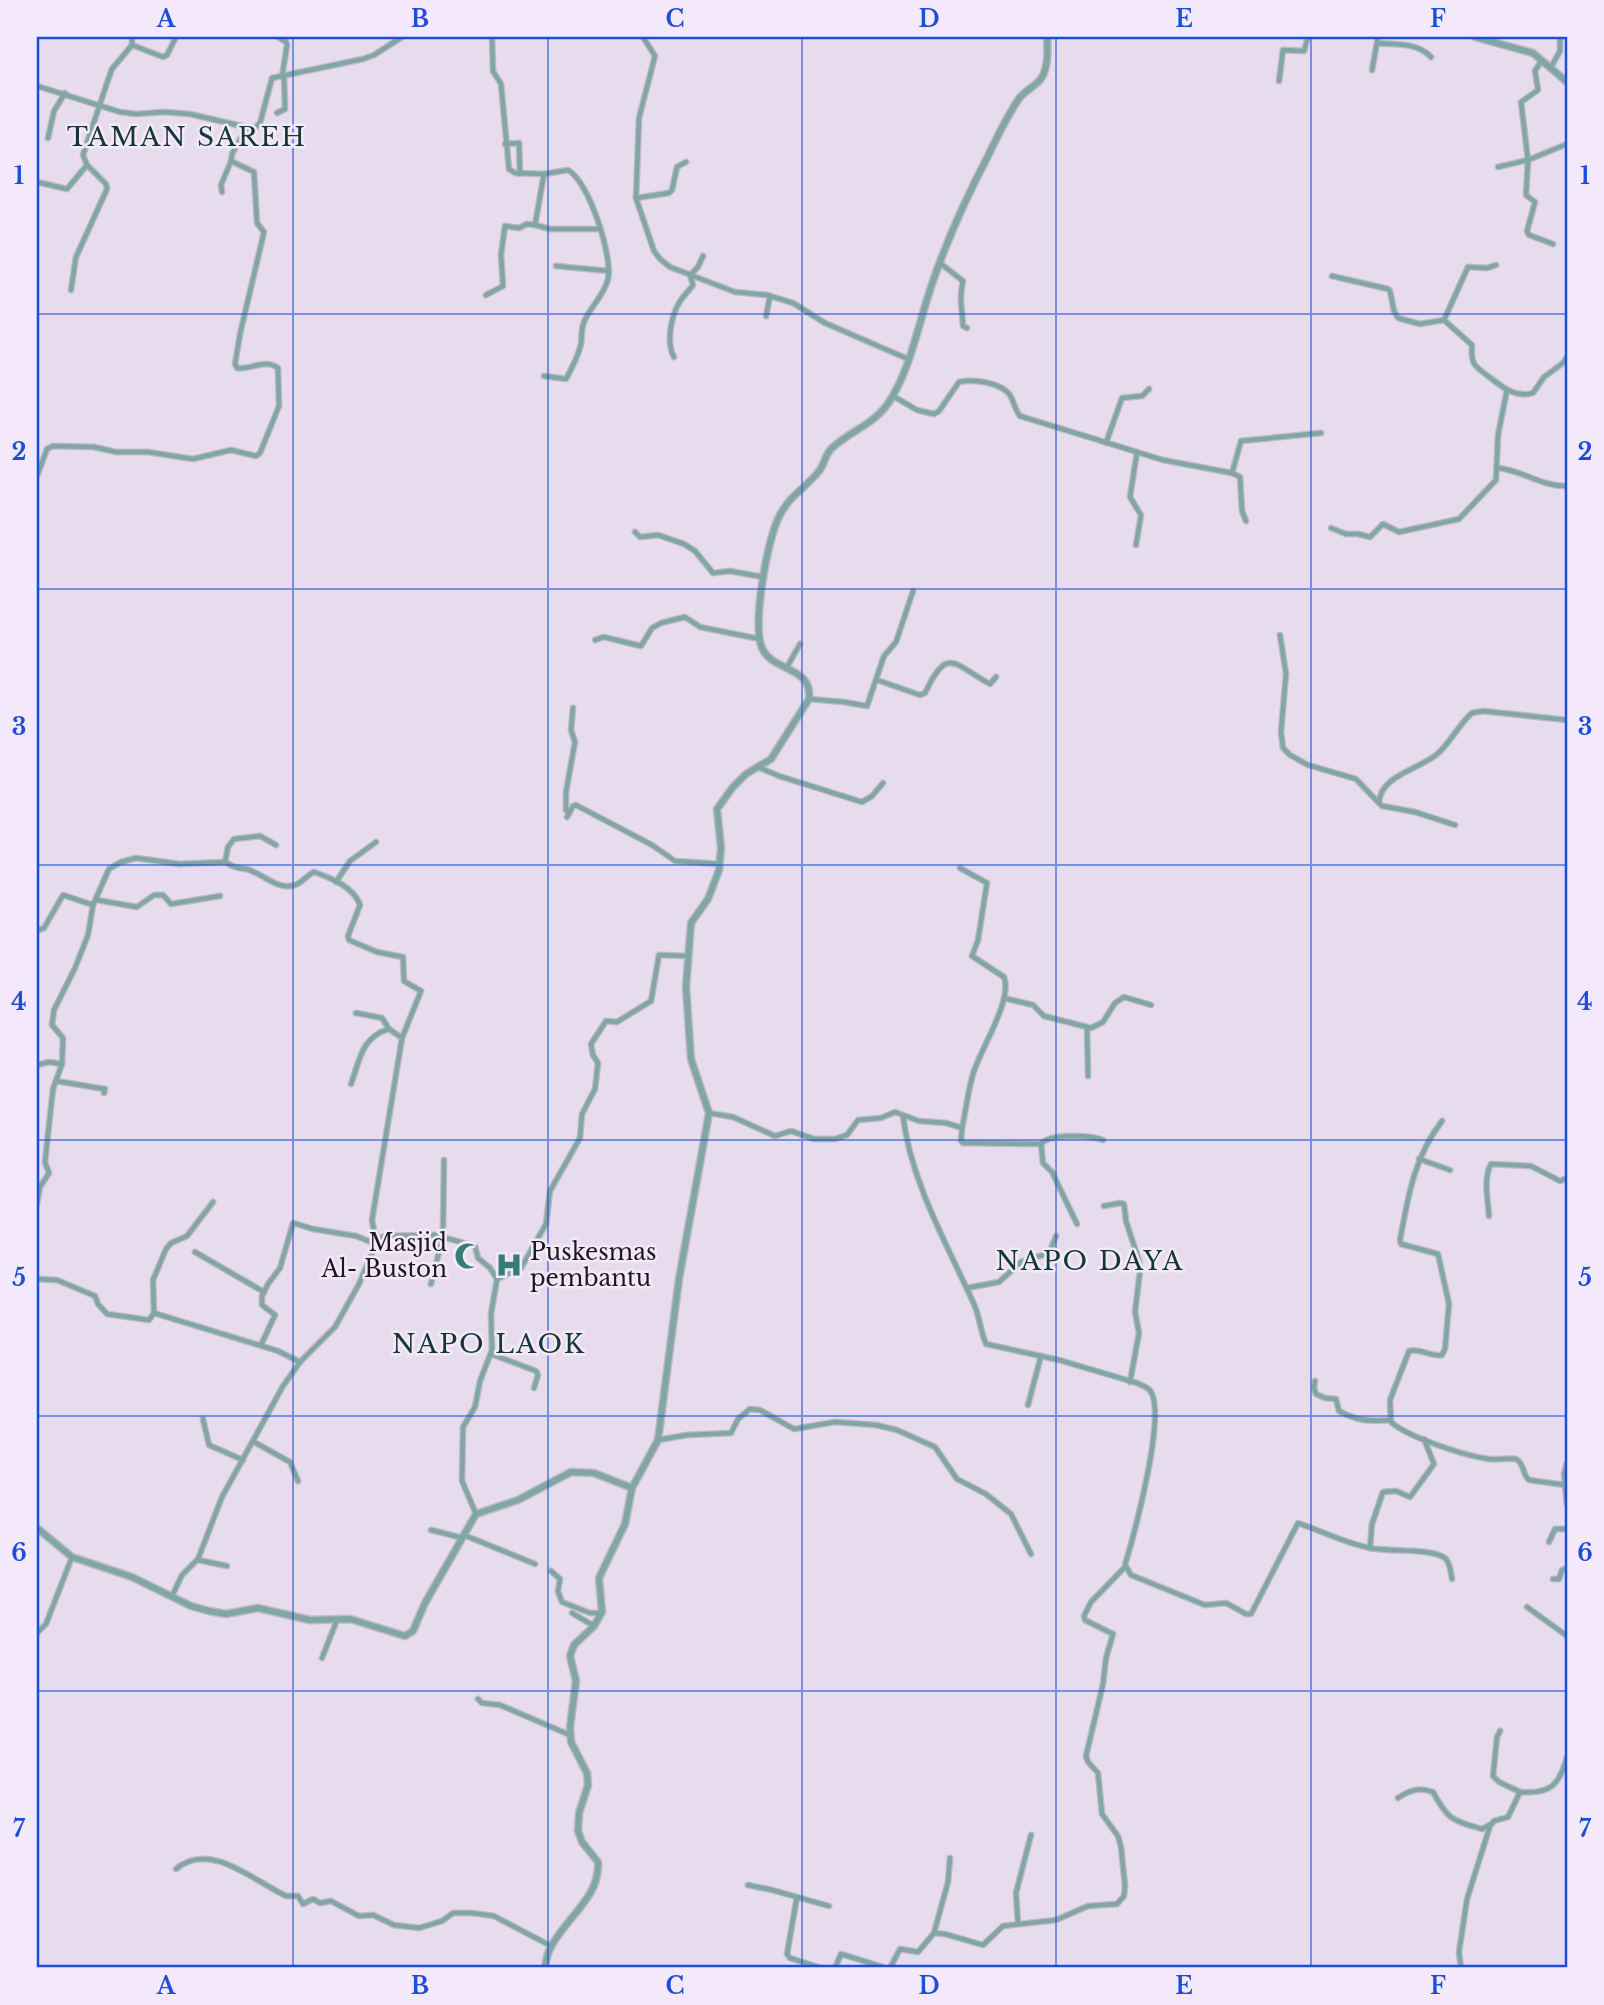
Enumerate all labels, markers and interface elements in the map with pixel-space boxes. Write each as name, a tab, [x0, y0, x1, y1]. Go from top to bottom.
text: A	[156, 5, 177, 33]
text: B	[411, 5, 429, 33]
text: C	[666, 5, 684, 33]
text: D	[918, 5, 940, 33]
text: E	[1175, 5, 1193, 33]
text: F	[1430, 5, 1446, 33]
district label: TAMAN SAREH	[67, 121, 307, 153]
text: 1	[14, 162, 24, 190]
text: 1	[1580, 162, 1590, 190]
text: 2	[12, 438, 26, 466]
text: 2	[1578, 438, 1592, 466]
text: 3	[12, 713, 26, 741]
text: 3	[1578, 713, 1592, 741]
text: 4	[11, 988, 27, 1016]
text: 4	[1577, 988, 1593, 1016]
place label: Masjid Al- Buston	[321, 1229, 447, 1283]
place label: Puskesmas pembantu	[530, 1238, 656, 1292]
mosque icon: Masjid Al- Buston	[453, 1241, 483, 1271]
district label: NAPO DAYA	[996, 1245, 1184, 1277]
hospital icon: Puskesmas pembantu	[494, 1250, 524, 1280]
text: 5	[12, 1264, 26, 1292]
text: 5	[1578, 1264, 1592, 1292]
district label: NAPO LAOK	[392, 1328, 586, 1360]
text: 6	[11, 1539, 27, 1567]
text: 6	[1577, 1539, 1593, 1567]
text: 7	[13, 1815, 26, 1843]
text: 7	[1579, 1815, 1592, 1843]
text: A	[156, 1972, 177, 2000]
text: B	[411, 1972, 429, 2000]
text: C	[666, 1972, 684, 2000]
text: D	[918, 1972, 940, 2000]
text: E	[1175, 1972, 1193, 2000]
text: F	[1430, 1972, 1446, 2000]

